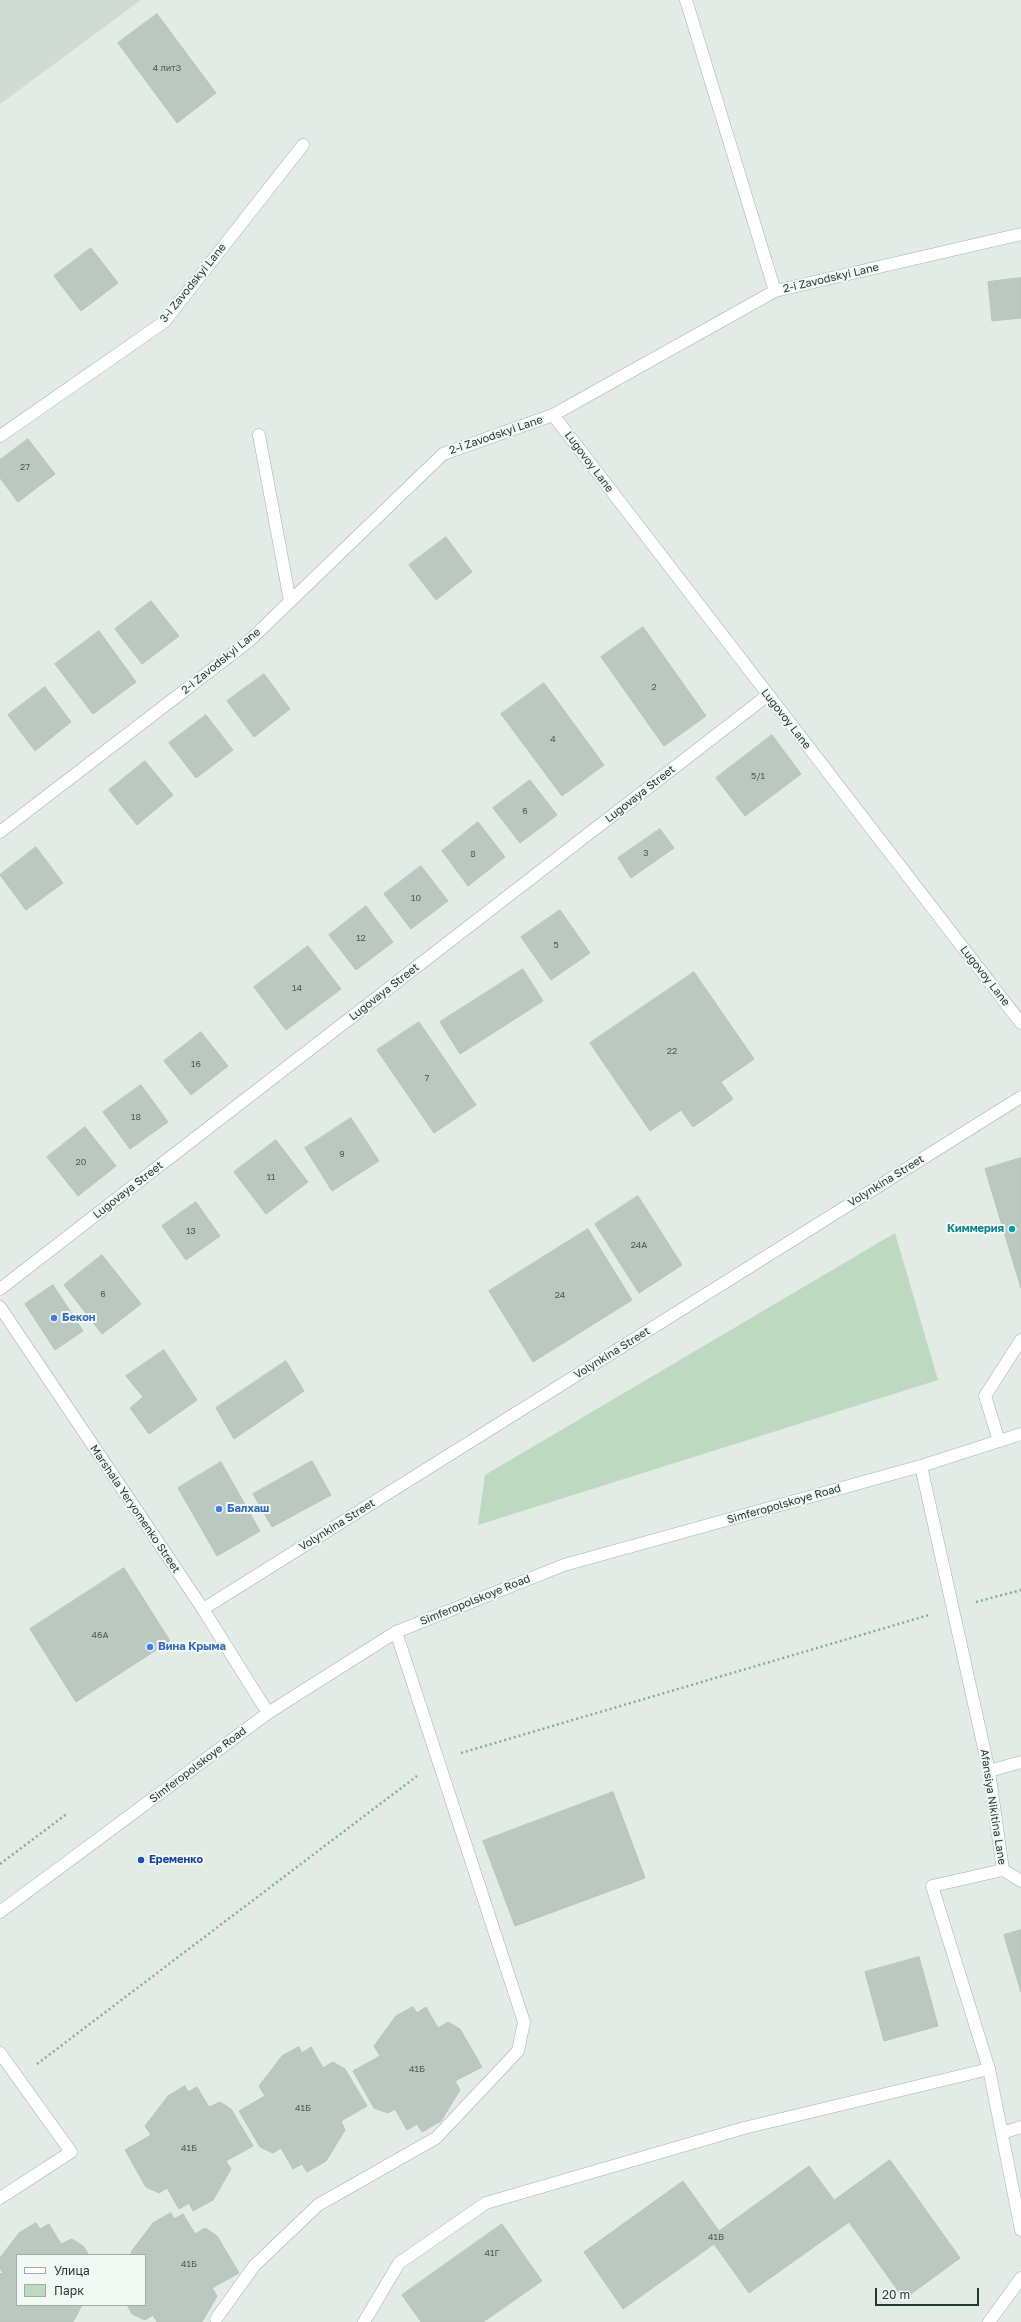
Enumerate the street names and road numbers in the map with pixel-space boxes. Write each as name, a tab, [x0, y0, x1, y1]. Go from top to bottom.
street label: 3-i Zavodskyi Lane	[157, 241, 229, 325]
street label: 2-i Zavodskyi Lane	[782, 261, 880, 295]
street label: 2-i Zavodskyi Lane	[448, 413, 544, 457]
street label: Lugovoy Lane	[562, 429, 616, 495]
street label: 2-i Zavodskyi Lane	[179, 625, 263, 697]
street label: Lugovoy Lane	[758, 686, 814, 752]
street label: Lugovaya Street	[602, 763, 678, 825]
street label: Lugovoy Lane	[957, 943, 1013, 1009]
street label: Lugovaya Street	[346, 961, 422, 1023]
street label: Volynkina Street	[846, 1152, 926, 1210]
street label: Lugovaya Street	[90, 1159, 166, 1221]
street label: Volynkina Street	[572, 1324, 652, 1382]
street label: Marshala Yeryomenko Street	[87, 1442, 183, 1576]
street label: Simferopolskoye Road	[726, 1481, 842, 1527]
street label: Volynkina Street	[297, 1496, 377, 1554]
street label: Simferopolskoye Road	[418, 1572, 532, 1628]
street label: Simferopolskoye Road	[147, 1724, 249, 1806]
street label: Afansiya Nikitina Lane	[977, 1748, 1009, 1866]

